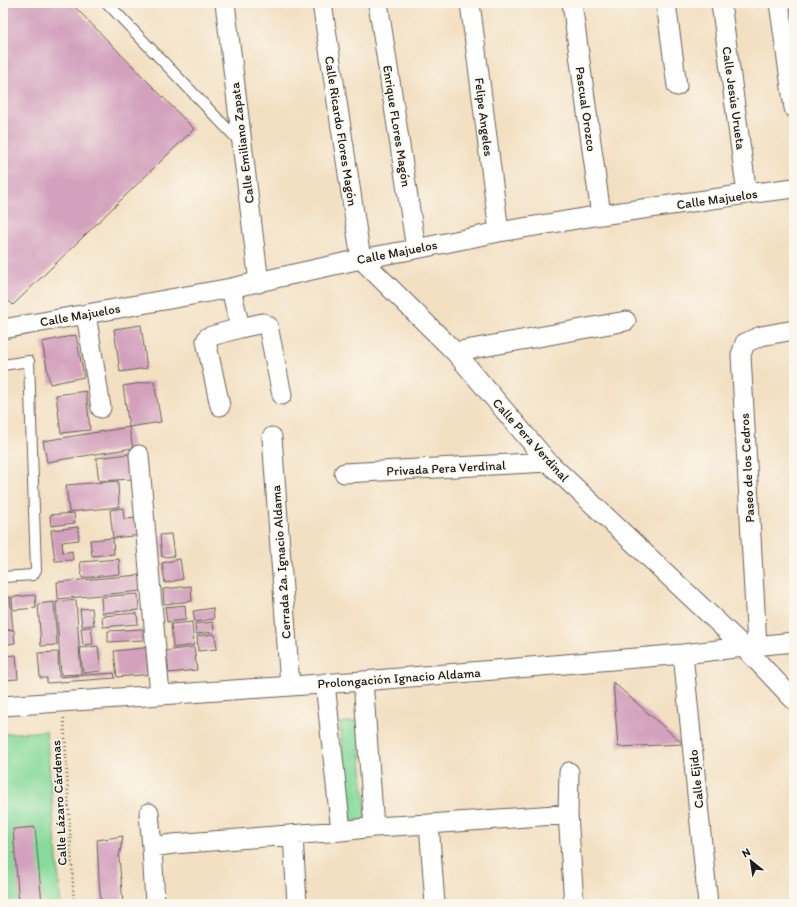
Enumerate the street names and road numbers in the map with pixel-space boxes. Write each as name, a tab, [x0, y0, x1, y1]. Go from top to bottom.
street label: Calle Jesús Urueta	[719, 45, 749, 151]
street label: Calle Ricardo Flores Magón	[322, 55, 360, 208]
street label: Enrique FLores Magón	[380, 64, 414, 189]
street label: Pascual Orozco	[573, 65, 599, 153]
street label: Felipe Angeles	[472, 77, 496, 157]
street label: Calle Emiliano Zapata	[227, 81, 257, 204]
street label: Calle Majuelos	[676, 186, 759, 212]
street label: Calle Majuelos	[356, 237, 439, 267]
street label: Calle Majuelos	[39, 301, 122, 329]
street label: Calle Pera Verdinal	[490, 395, 573, 485]
street label: Paseo de los Cedros	[737, 413, 757, 523]
street label: Privada Pera Verdinal	[386, 457, 506, 479]
street label: Cerrada 2a. Ignacio Aldama	[268, 484, 294, 640]
street label: Prolongación Ignacio Aldama	[317, 665, 482, 691]
street label: Calle Lázaro Cárdenas	[48, 740, 70, 866]
street label: Calle Ejido	[685, 748, 707, 809]

